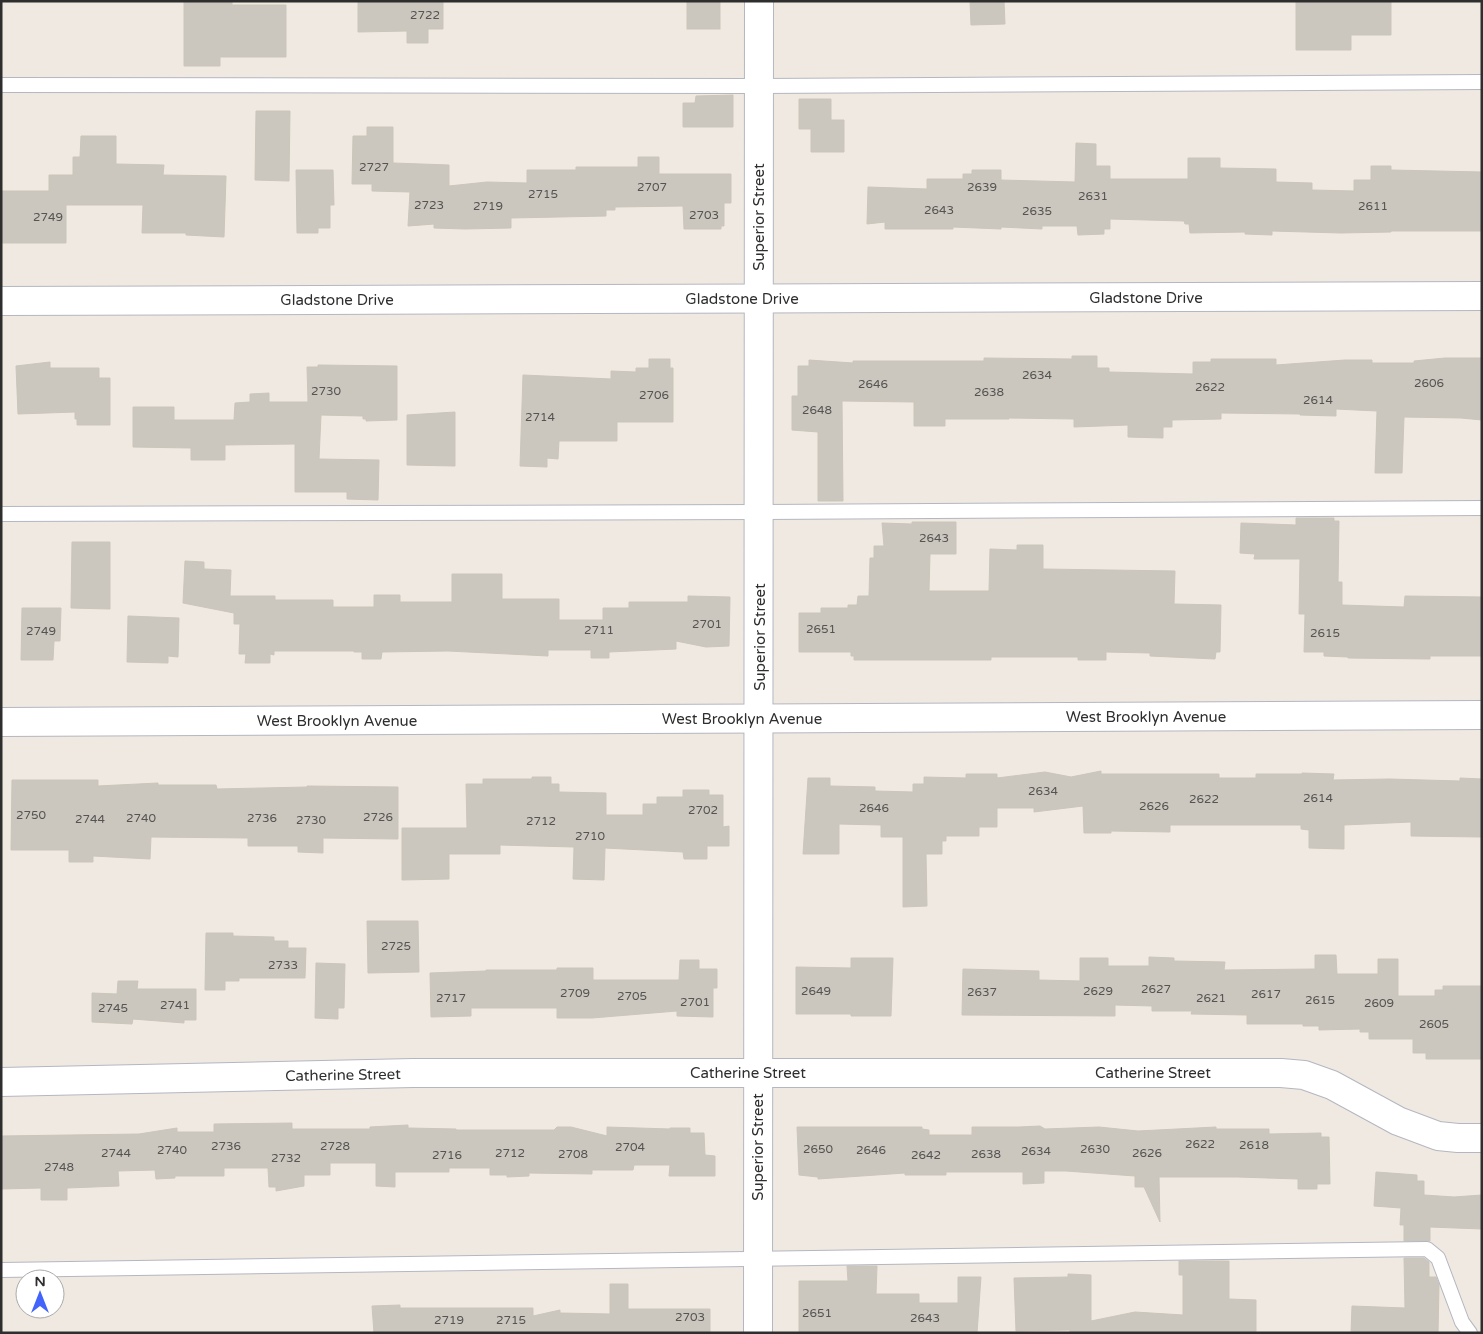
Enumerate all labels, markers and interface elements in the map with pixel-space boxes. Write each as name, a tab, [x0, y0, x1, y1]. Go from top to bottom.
house number: 2722	[410, 8, 440, 22]
house number: 2727	[359, 160, 389, 174]
street label: Superior Street	[750, 163, 768, 271]
house number: 2707	[637, 180, 667, 194]
house number: 2639	[967, 180, 997, 194]
house number: 2715	[528, 187, 558, 201]
house number: 2631	[1078, 189, 1108, 203]
house number: 2723	[414, 198, 444, 212]
house number: 2719	[473, 199, 503, 213]
house number: 2611	[1358, 199, 1388, 213]
house number: 2643	[924, 203, 954, 217]
house number: 2635	[1022, 204, 1052, 218]
house number: 2703	[689, 208, 719, 222]
house number: 2749	[33, 210, 63, 224]
street label: Gladstone Drive	[1089, 289, 1203, 307]
street label: Gladstone Drive	[685, 290, 799, 308]
street label: Gladstone Drive	[280, 291, 394, 309]
house number: 2634	[1022, 368, 1053, 382]
house number: 2606	[1414, 376, 1444, 390]
house number: 2646	[858, 377, 888, 391]
house number: 2622	[1195, 380, 1225, 394]
house number: 2730	[311, 384, 342, 398]
house number: 2638	[974, 385, 1004, 399]
house number: 2706	[639, 388, 669, 402]
house number: 2614	[1303, 393, 1334, 407]
house number: 2648	[802, 403, 832, 417]
house number: 2714	[525, 410, 556, 424]
house number: 2643	[919, 531, 949, 545]
street label: Superior Street	[751, 583, 769, 691]
house number: 2701	[692, 617, 722, 631]
house number: 2651	[806, 622, 836, 636]
house number: 2711	[584, 623, 614, 637]
house number: 2749	[26, 624, 56, 638]
house number: 2615	[1310, 626, 1340, 640]
street label: West Brooklyn Avenue	[1066, 708, 1226, 726]
street label: West Brooklyn Avenue	[662, 710, 822, 728]
street label: West Brooklyn Avenue	[257, 712, 417, 730]
house number: 2634	[1028, 784, 1059, 798]
house number: 2614	[1303, 791, 1334, 805]
house number: 2622	[1189, 792, 1219, 806]
house number: 2626	[1139, 799, 1169, 813]
house number: 2646	[859, 801, 889, 815]
house number: 2702	[688, 803, 718, 817]
house number: 2750	[16, 808, 47, 822]
house number: 2726	[363, 810, 393, 824]
house number: 2740	[126, 811, 157, 825]
house number: 2736	[247, 811, 277, 825]
house number: 2744	[75, 812, 106, 826]
house number: 2730	[296, 813, 327, 827]
house number: 2712	[526, 814, 556, 828]
house number: 2710	[575, 829, 606, 843]
house number: 2725	[381, 939, 411, 953]
house number: 2733	[268, 958, 298, 972]
house number: 2627	[1141, 982, 1171, 996]
house number: 2649	[801, 984, 831, 998]
house number: 2629	[1083, 984, 1113, 998]
house number: 2637	[967, 985, 997, 999]
house number: 2709	[560, 986, 590, 1000]
house number: 2617	[1251, 987, 1281, 1001]
house number: 2705	[617, 989, 647, 1003]
house number: 2717	[436, 991, 466, 1005]
house number: 2621	[1196, 991, 1226, 1005]
house number: 2615	[1305, 993, 1335, 1007]
house number: 2701	[680, 995, 710, 1009]
house number: 2609	[1364, 996, 1394, 1010]
house number: 2741	[160, 998, 190, 1012]
house number: 2745	[98, 1001, 128, 1015]
house number: 2605	[1419, 1017, 1449, 1031]
street label: Catherine Street	[690, 1064, 806, 1082]
street label: Catherine Street	[1095, 1064, 1211, 1082]
street label: Catherine Street	[285, 1065, 401, 1085]
street label: Superior Street	[749, 1093, 767, 1201]
house number: 2622	[1185, 1137, 1215, 1151]
house number: 2618	[1239, 1138, 1269, 1152]
house number: 2736	[211, 1139, 241, 1153]
house number: 2728	[320, 1139, 350, 1153]
house number: 2704	[615, 1140, 646, 1154]
house number: 2650	[803, 1142, 834, 1156]
house number: 2630	[1080, 1142, 1111, 1156]
house number: 2740	[157, 1143, 188, 1157]
house number: 2646	[856, 1143, 886, 1157]
house number: 2634	[1021, 1144, 1052, 1158]
house number: 2744	[101, 1146, 132, 1160]
house number: 2712	[495, 1146, 525, 1160]
house number: 2626	[1132, 1146, 1162, 1160]
house number: 2708	[558, 1147, 588, 1161]
house number: 2638	[971, 1147, 1001, 1161]
house number: 2716	[432, 1148, 462, 1162]
house number: 2642	[911, 1148, 941, 1162]
house number: 2732	[271, 1151, 301, 1165]
house number: 2748	[44, 1160, 74, 1174]
north arrow	[15, 1269, 65, 1319]
text: N	[34, 1273, 46, 1290]
house number: 2651	[802, 1306, 832, 1320]
house number: 2703	[675, 1310, 705, 1324]
house number: 2643	[910, 1311, 940, 1325]
house number: 2719	[434, 1313, 464, 1327]
house number: 2715	[496, 1313, 526, 1327]

